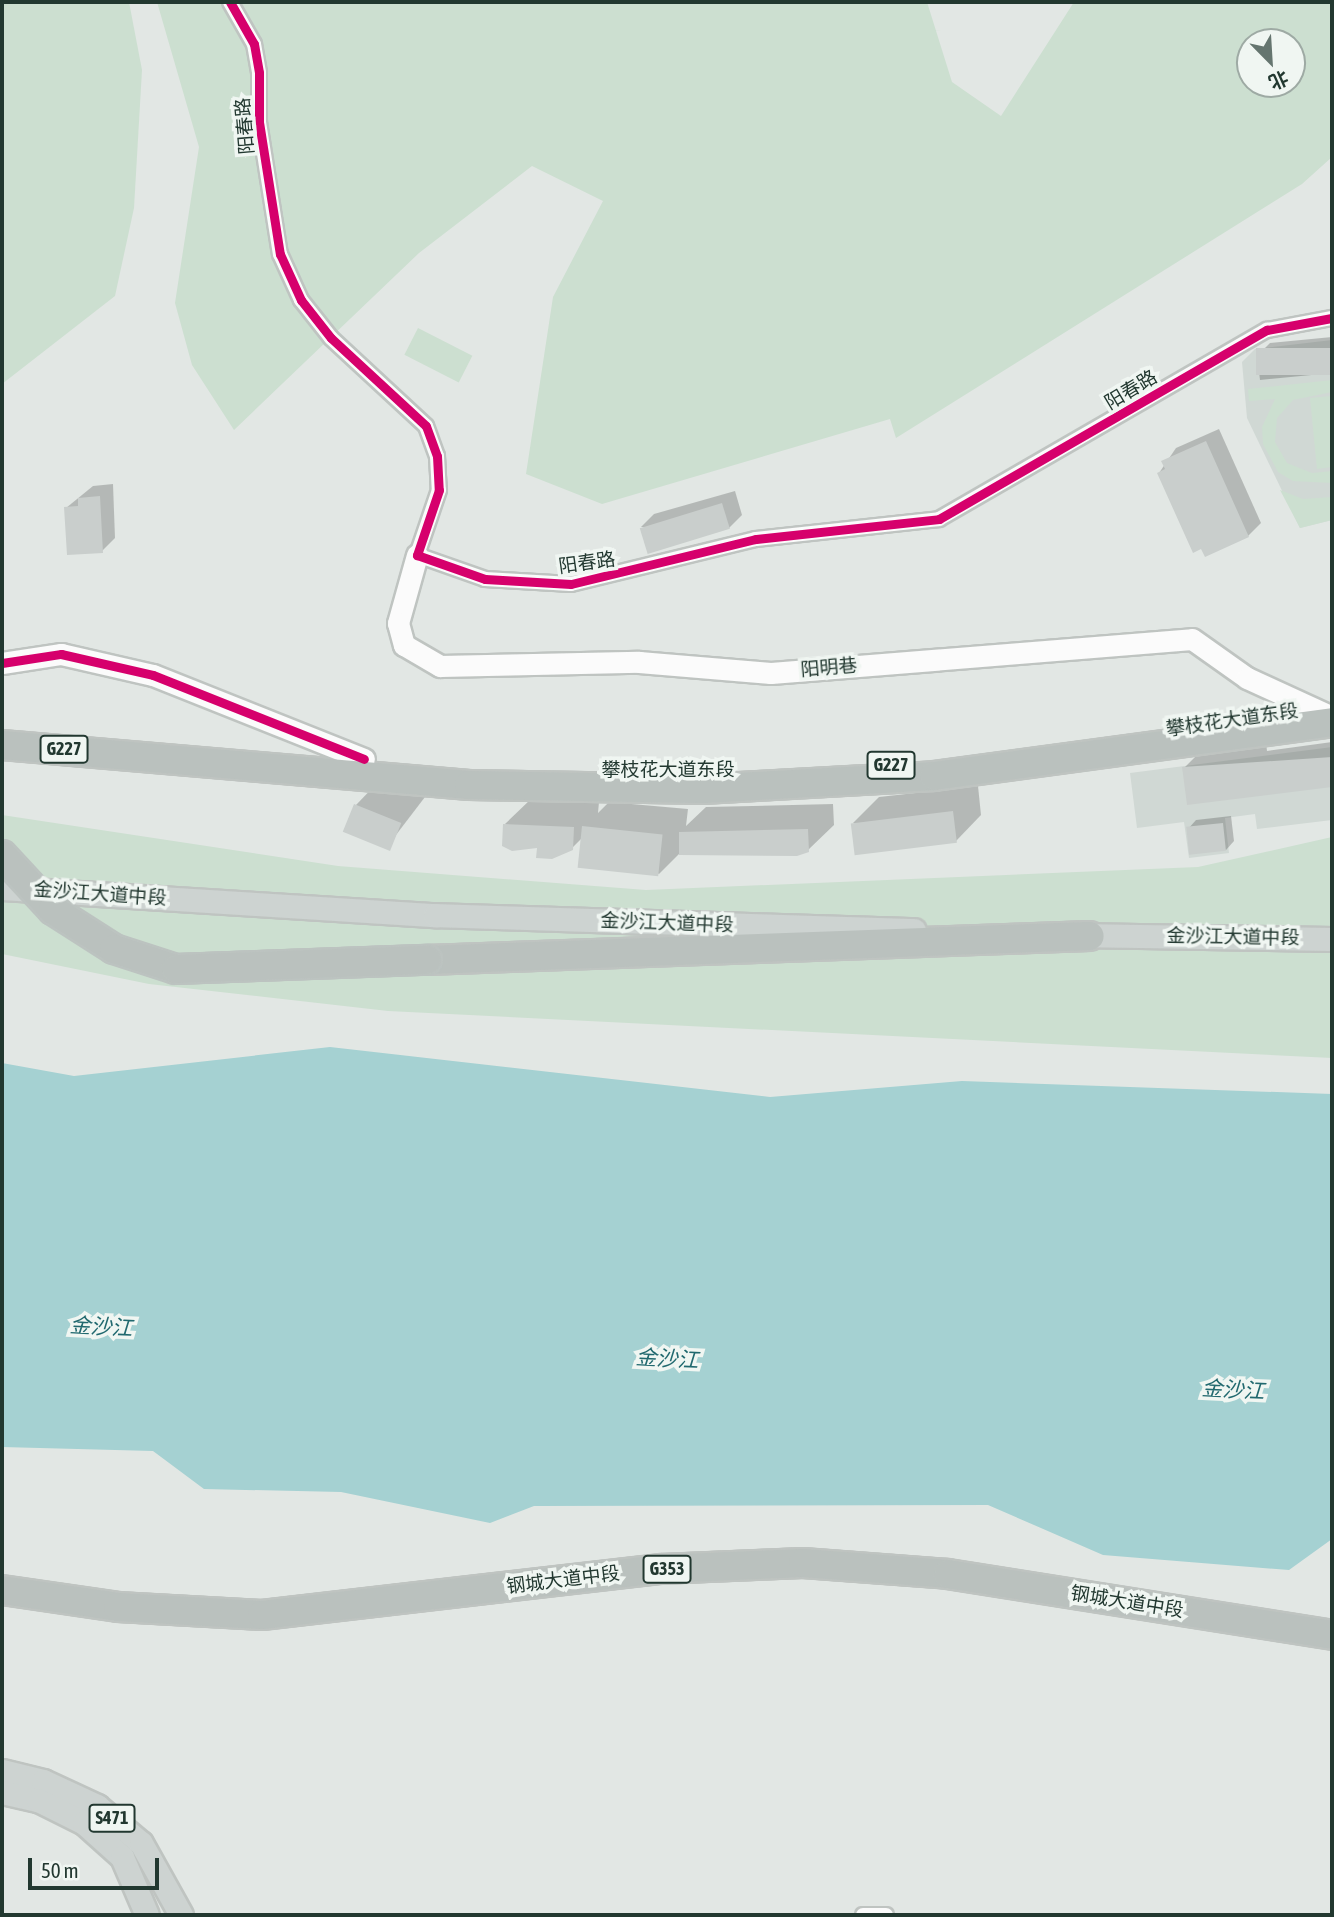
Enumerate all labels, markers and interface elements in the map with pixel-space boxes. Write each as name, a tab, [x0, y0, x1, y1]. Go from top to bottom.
north arrow	[1236, 28, 1306, 98]
text: 北	[1266, 66, 1292, 94]
street label: 阳春路	[231, 97, 259, 155]
street label: 阳春路	[1101, 366, 1161, 414]
street label: 阳春路	[557, 548, 617, 578]
street label: 阳明巷	[800, 654, 858, 682]
street label: 攀枝花大道东段	[1165, 699, 1299, 741]
road number: G227	[40, 734, 88, 764]
road number: G227	[866, 750, 916, 780]
street label: 攀枝花大道东段	[602, 759, 734, 781]
street label: 金沙江大道中段	[33, 878, 167, 910]
street label: 金沙江大道中段	[600, 909, 734, 937]
street label: 金沙江大道中段	[1166, 924, 1300, 950]
water label: 金沙江	[69, 1312, 133, 1340]
water label: 金沙江	[635, 1344, 699, 1372]
water label: 金沙江	[1201, 1375, 1265, 1403]
road number: G353	[642, 1554, 692, 1584]
street label: 钢城大道中段	[505, 1562, 621, 1598]
street label: 钢城大道中段	[1069, 1582, 1185, 1622]
road number: S471	[88, 1804, 136, 1832]
scale bar	[32, 1843, 163, 1887]
text: 50 m	[41, 1858, 79, 1882]

